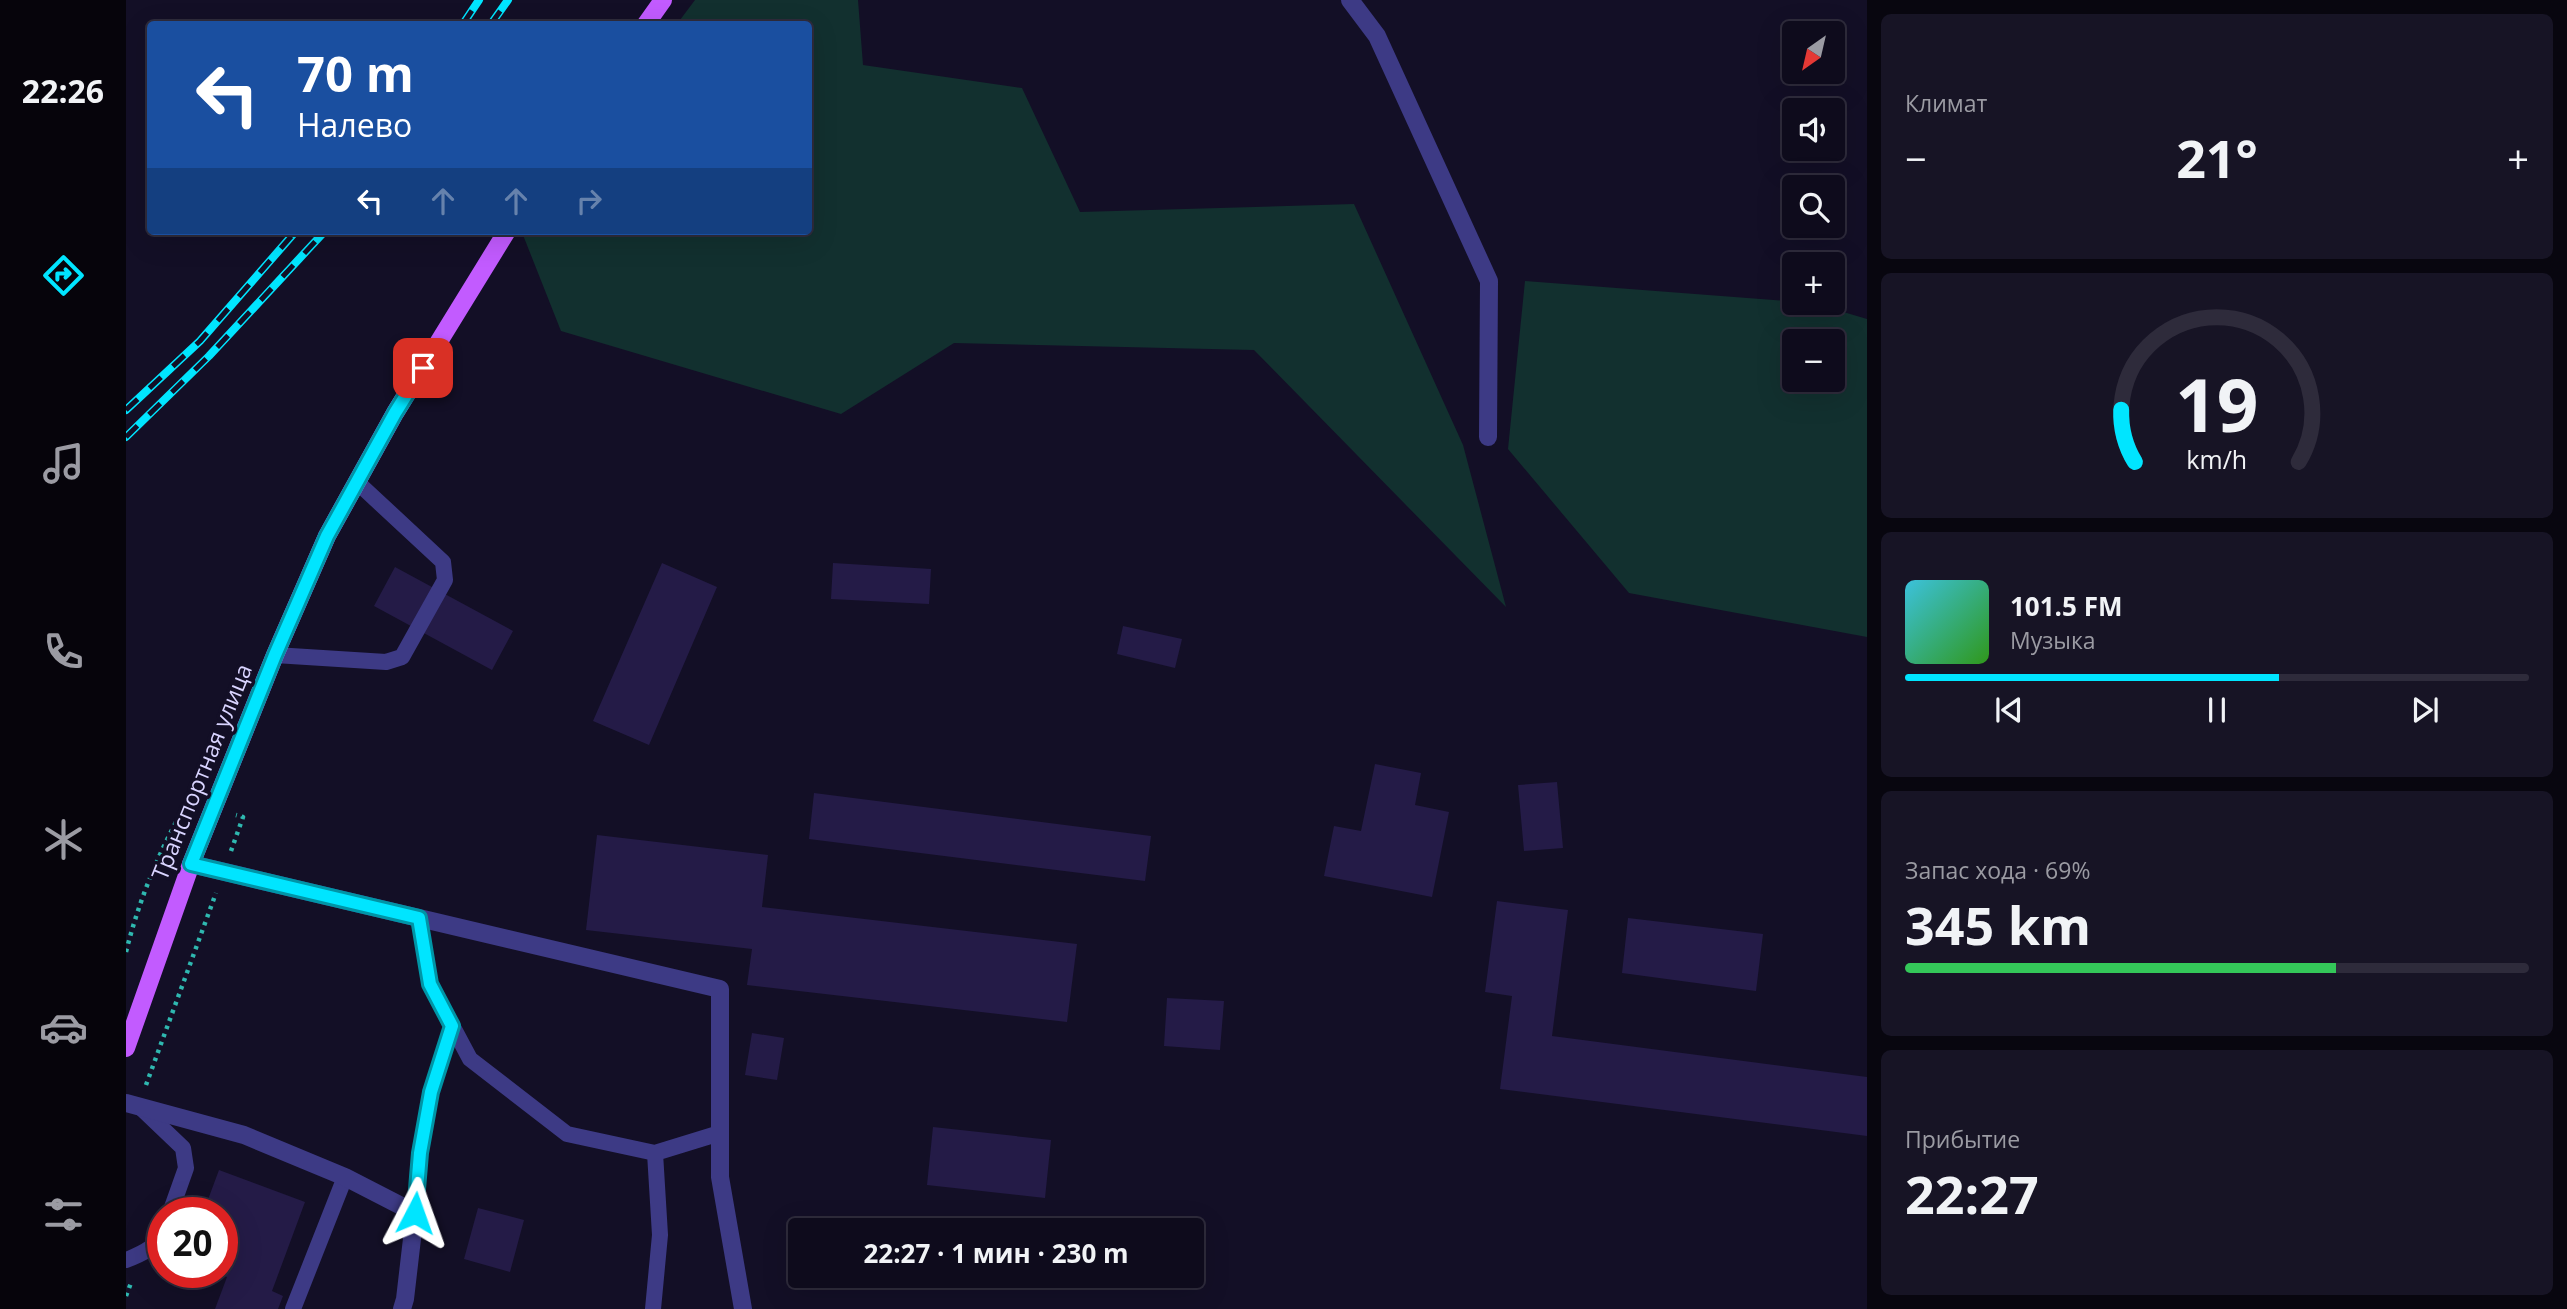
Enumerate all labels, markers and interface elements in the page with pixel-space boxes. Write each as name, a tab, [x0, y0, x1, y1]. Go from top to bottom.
north arrow	[1782, 21, 1844, 84]
map controls	[1782, 21, 1845, 392]
text: 70 m	[297, 40, 414, 106]
icon: left	[182, 49, 273, 140]
text: 22:26	[22, 69, 104, 112]
text: Климат	[1905, 87, 1987, 119]
button: sound	[1782, 98, 1845, 161]
text: Налево	[297, 103, 412, 146]
text: 21°	[2176, 122, 2258, 193]
text: −	[1905, 132, 1927, 184]
text: +	[2507, 132, 2529, 184]
button: search	[1782, 175, 1845, 238]
icon: left	[351, 182, 389, 220]
icon: ahead	[424, 182, 462, 220]
icon: ahead	[497, 182, 535, 220]
icon: right	[570, 182, 608, 220]
icon: directions	[39, 251, 88, 300]
button: +	[1782, 252, 1845, 315]
button: −	[1782, 329, 1845, 392]
pin	[393, 338, 453, 398]
icon: arrive	[404, 349, 442, 387]
text: 19	[2175, 354, 2259, 453]
icon: music	[39, 439, 88, 488]
text: km/h	[2187, 441, 2247, 475]
text: 101.5 FM	[2010, 588, 2122, 624]
text: Музыка	[2010, 624, 2096, 656]
icon: phone	[39, 627, 88, 676]
street label: Транспортная улица	[143, 659, 259, 885]
icon: previous	[1990, 691, 2028, 729]
icon: pause	[2198, 691, 2236, 729]
icon: next	[2406, 691, 2444, 729]
icon: climate	[39, 815, 88, 864]
text: Запас хода · 69%	[1905, 854, 2090, 886]
text: 345 km	[1905, 889, 2091, 960]
icon: car	[39, 1003, 88, 1052]
text: Прибытие	[1905, 1123, 2020, 1155]
text: 22:27	[1905, 1158, 2039, 1229]
position arrow	[378, 1176, 452, 1250]
icon: filters	[39, 1190, 88, 1239]
speed limit sign: 20	[147, 1197, 238, 1288]
text: 22:27 · 1 мин · 230 m	[863, 1235, 1129, 1271]

